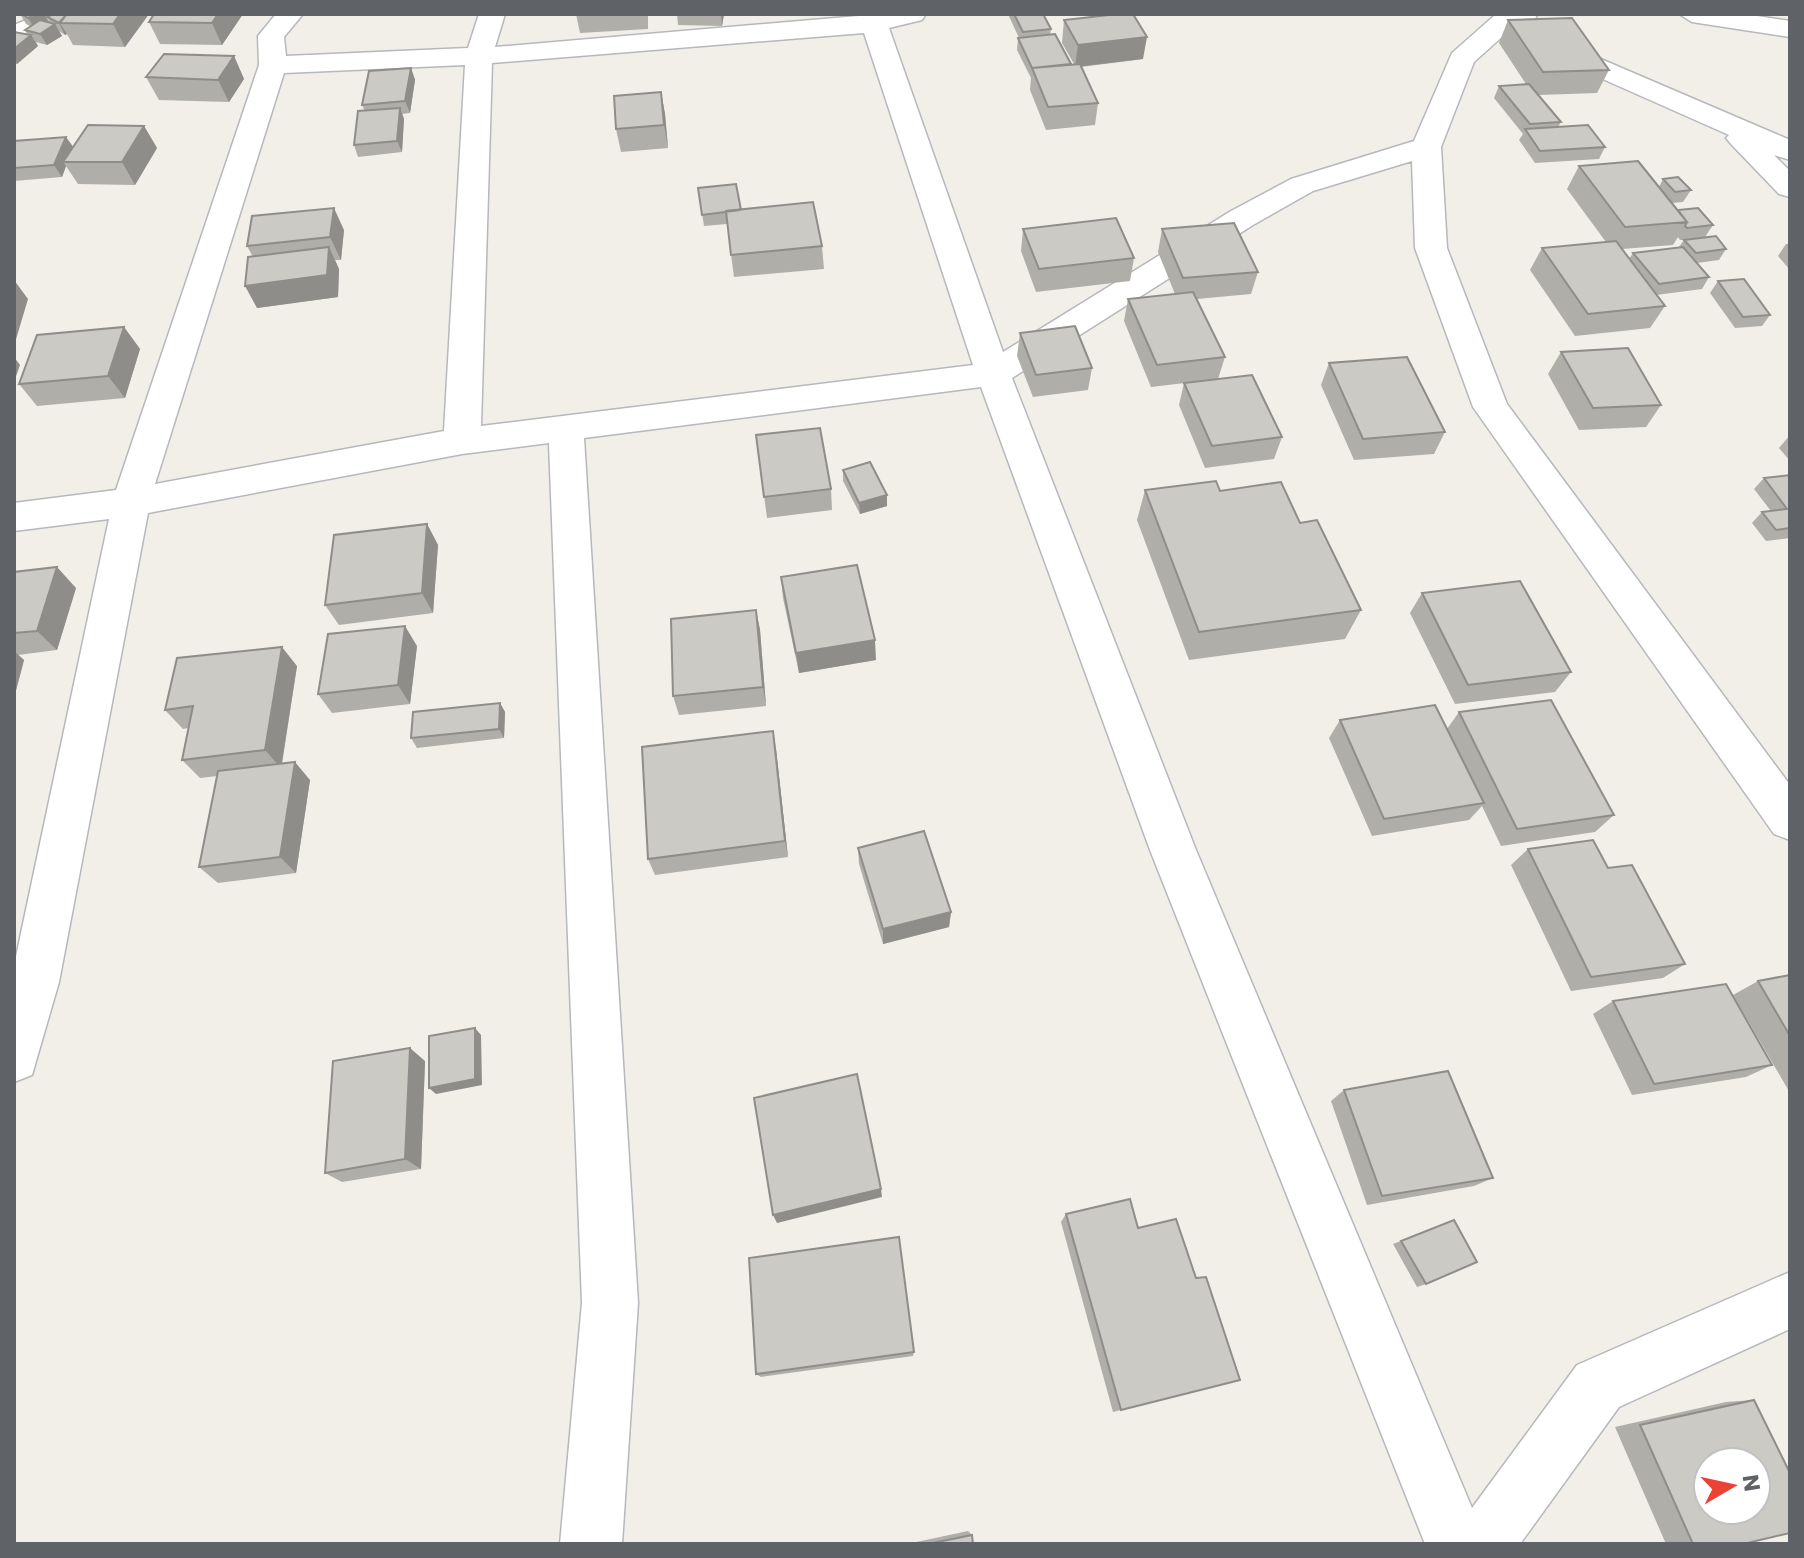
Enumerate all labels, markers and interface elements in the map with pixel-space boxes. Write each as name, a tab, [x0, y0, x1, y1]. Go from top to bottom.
north arrow	[1692, 1446, 1772, 1526]
text: N	[1735, 1472, 1768, 1494]

